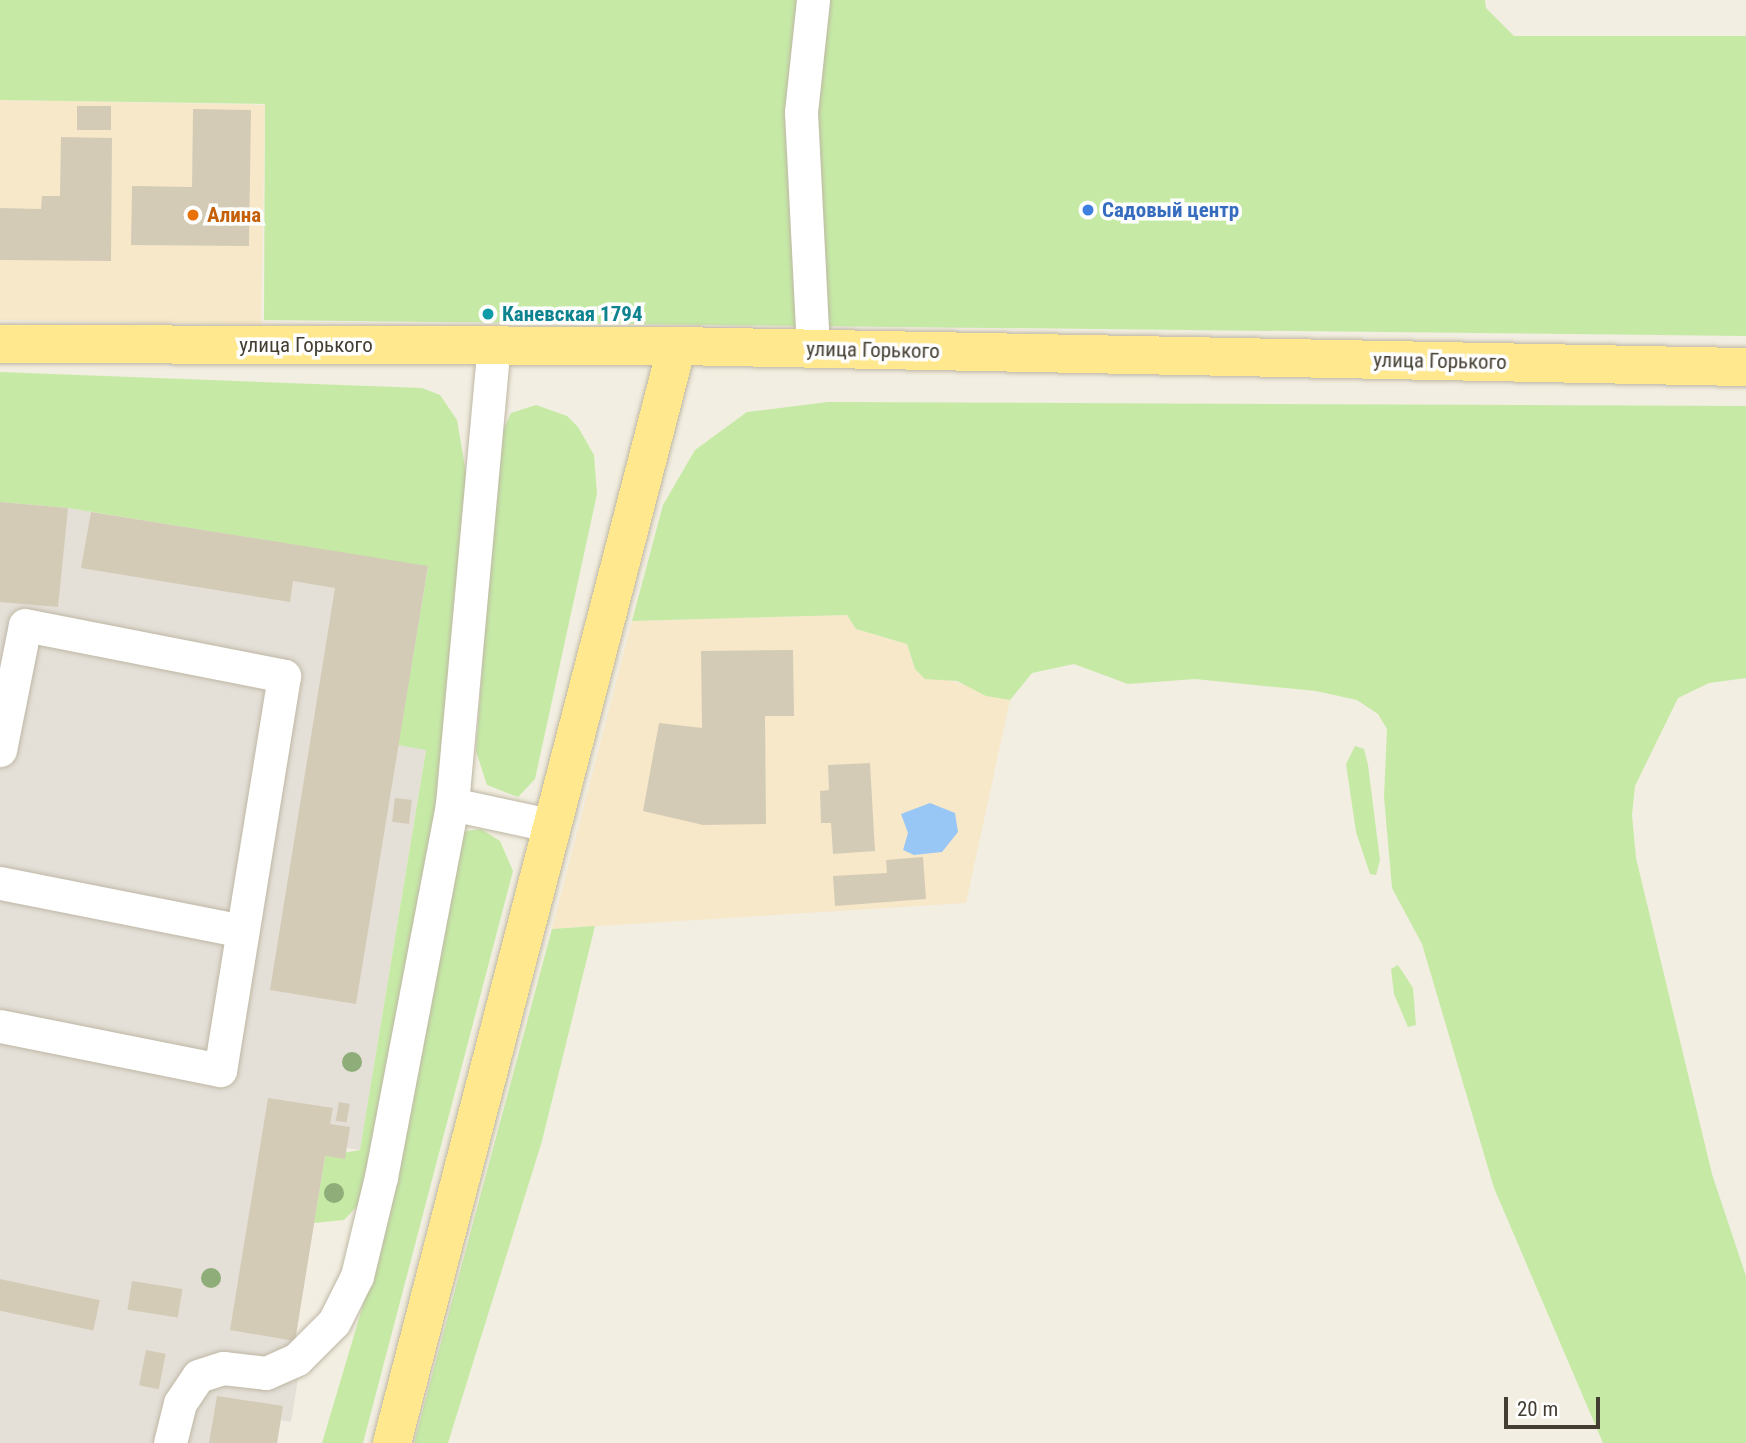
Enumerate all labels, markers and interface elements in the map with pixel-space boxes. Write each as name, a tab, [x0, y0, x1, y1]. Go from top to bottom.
place label: Садовый центр	[1102, 197, 1239, 223]
place label: Алина	[207, 202, 261, 228]
marker: Садовый центр	[1080, 202, 1096, 218]
marker: Алина	[185, 207, 201, 223]
place label: Каневская 1794	[502, 301, 643, 327]
marker: Каневская 1794	[480, 306, 496, 322]
street label: улица Горького	[239, 332, 373, 358]
street label: улица Горького	[806, 336, 940, 364]
street label: улица Горького	[1373, 347, 1507, 375]
scale bar	[1508, 1384, 1604, 1428]
text: 20 m	[1517, 1397, 1558, 1421]

